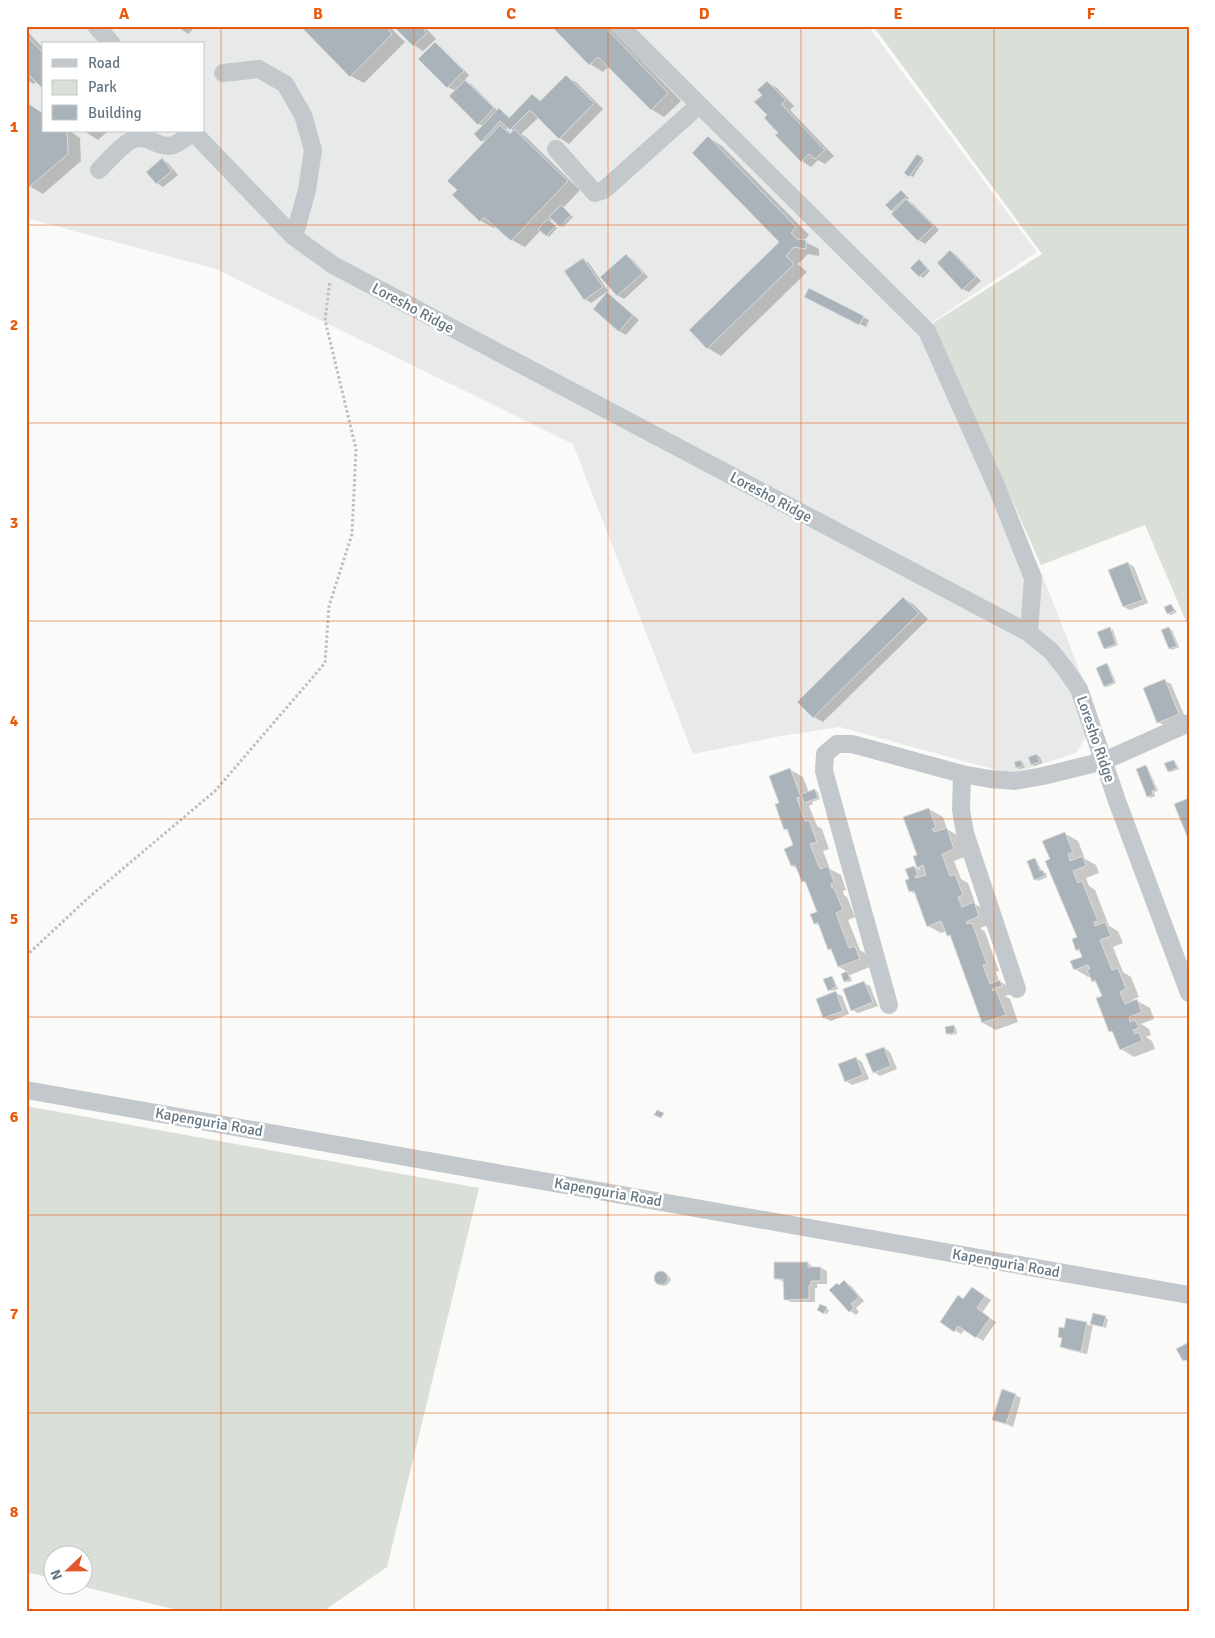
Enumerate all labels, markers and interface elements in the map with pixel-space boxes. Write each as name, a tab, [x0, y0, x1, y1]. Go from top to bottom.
text: A	[119, 4, 130, 24]
text: B	[313, 4, 323, 24]
text: C	[506, 4, 516, 24]
text: D	[699, 4, 710, 24]
text: E	[893, 4, 903, 24]
text: F	[1087, 4, 1096, 24]
legend	[42, 42, 205, 132]
text: Road	[88, 54, 120, 72]
text: Park	[88, 78, 117, 96]
text: Building	[88, 104, 142, 122]
text: 1	[10, 117, 19, 137]
street label: Loresho Ridge	[369, 279, 457, 337]
text: 2	[10, 315, 18, 335]
street label: Loresho Ridge	[727, 468, 815, 526]
text: 3	[10, 513, 18, 533]
street label: Loresho Ridge	[1073, 693, 1119, 785]
text: 4	[10, 711, 19, 731]
text: 5	[10, 909, 18, 929]
street label: Kapenguria Road	[154, 1104, 264, 1140]
text: 6	[10, 1107, 19, 1127]
street label: Kapenguria Road	[553, 1174, 663, 1210]
street label: Kapenguria Road	[951, 1245, 1061, 1281]
text: 7	[10, 1304, 19, 1324]
text: 8	[10, 1502, 19, 1522]
north arrow	[42, 1546, 92, 1596]
text: N	[47, 1567, 66, 1582]

